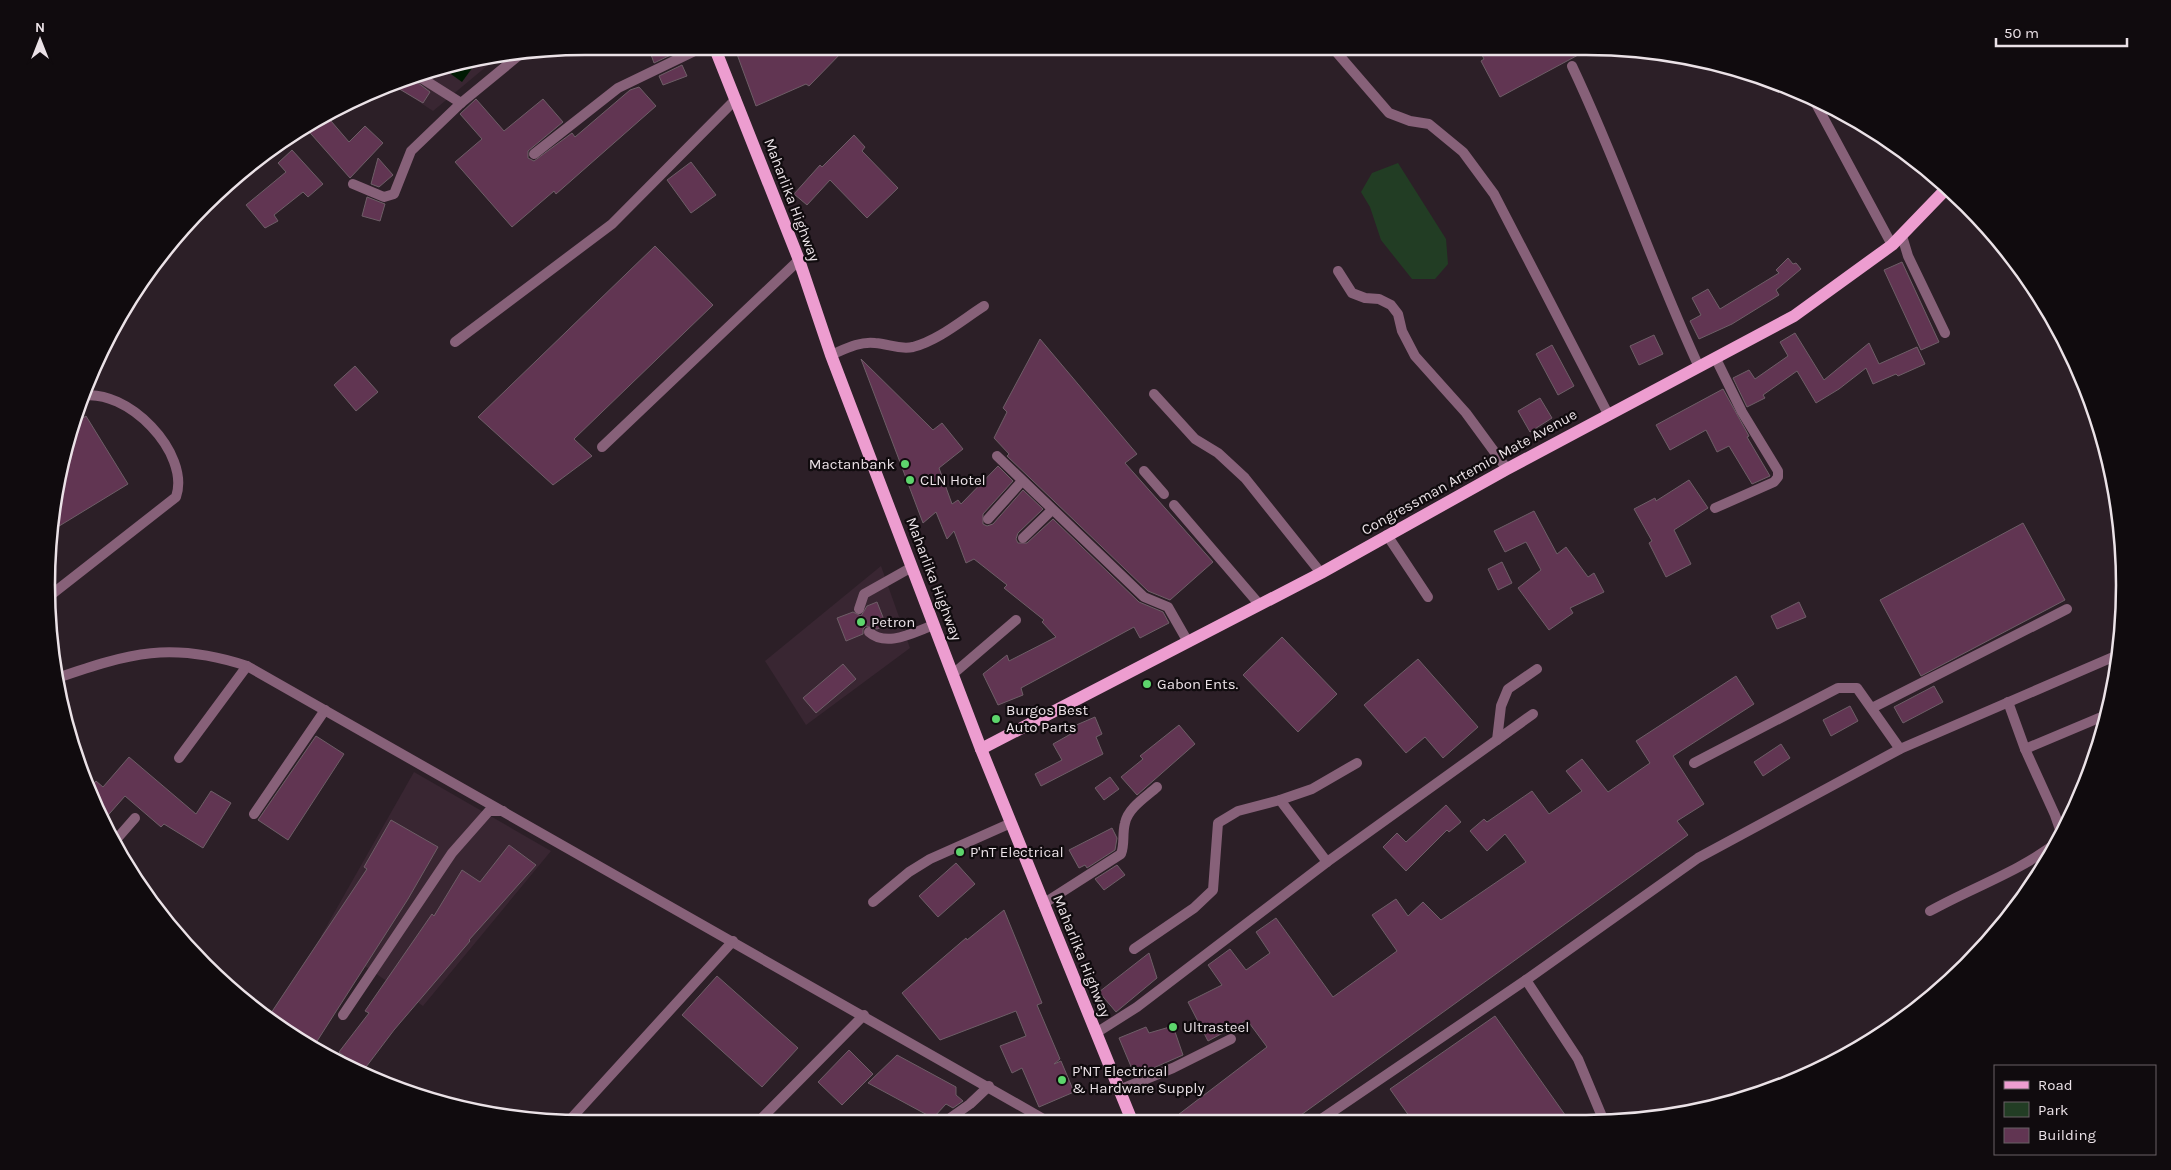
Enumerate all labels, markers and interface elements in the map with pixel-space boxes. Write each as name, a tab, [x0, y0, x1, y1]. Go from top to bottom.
north arrow	[15, 15, 65, 65]
scale bar	[1996, 15, 2127, 47]
text: N	[35, 19, 45, 36]
text: 50 m	[2004, 24, 2039, 42]
street label: Maharlika Highway	[760, 136, 824, 264]
street label: Congressman Artemio Mate Avenue	[1358, 405, 1580, 539]
place label: Mactanbank	[809, 455, 895, 473]
marker: Mactanbank	[899, 458, 911, 470]
place label: CLN Hotel	[920, 471, 986, 489]
marker: CLN Hotel	[904, 474, 916, 486]
street label: Maharlika Highway	[902, 515, 966, 643]
place label: Petron	[871, 613, 915, 631]
marker: Petron	[855, 616, 867, 628]
place label: Gabon Ents.	[1157, 675, 1239, 693]
marker: Gabon Ents.	[1141, 678, 1153, 690]
place label: Burgos Best Auto Parts	[1006, 701, 1089, 736]
marker: Burgos Best Auto Parts	[990, 713, 1002, 725]
place label: P'nT Electrical	[970, 843, 1064, 861]
marker: P'nT Electrical	[954, 846, 966, 858]
street label: Maharlika Highway	[1049, 892, 1115, 1020]
place label: Ultrasteel	[1183, 1018, 1249, 1036]
marker: Ultrasteel	[1167, 1021, 1179, 1033]
place label: P'NT Electrical & Hardware Supply	[1072, 1062, 1205, 1097]
legend	[1994, 1065, 2156, 1155]
marker: P'NT Electrical & Hardware Supply	[1056, 1074, 1068, 1086]
text: Road	[2038, 1076, 2073, 1094]
text: Park	[2038, 1101, 2068, 1119]
text: Building	[2038, 1126, 2096, 1144]

